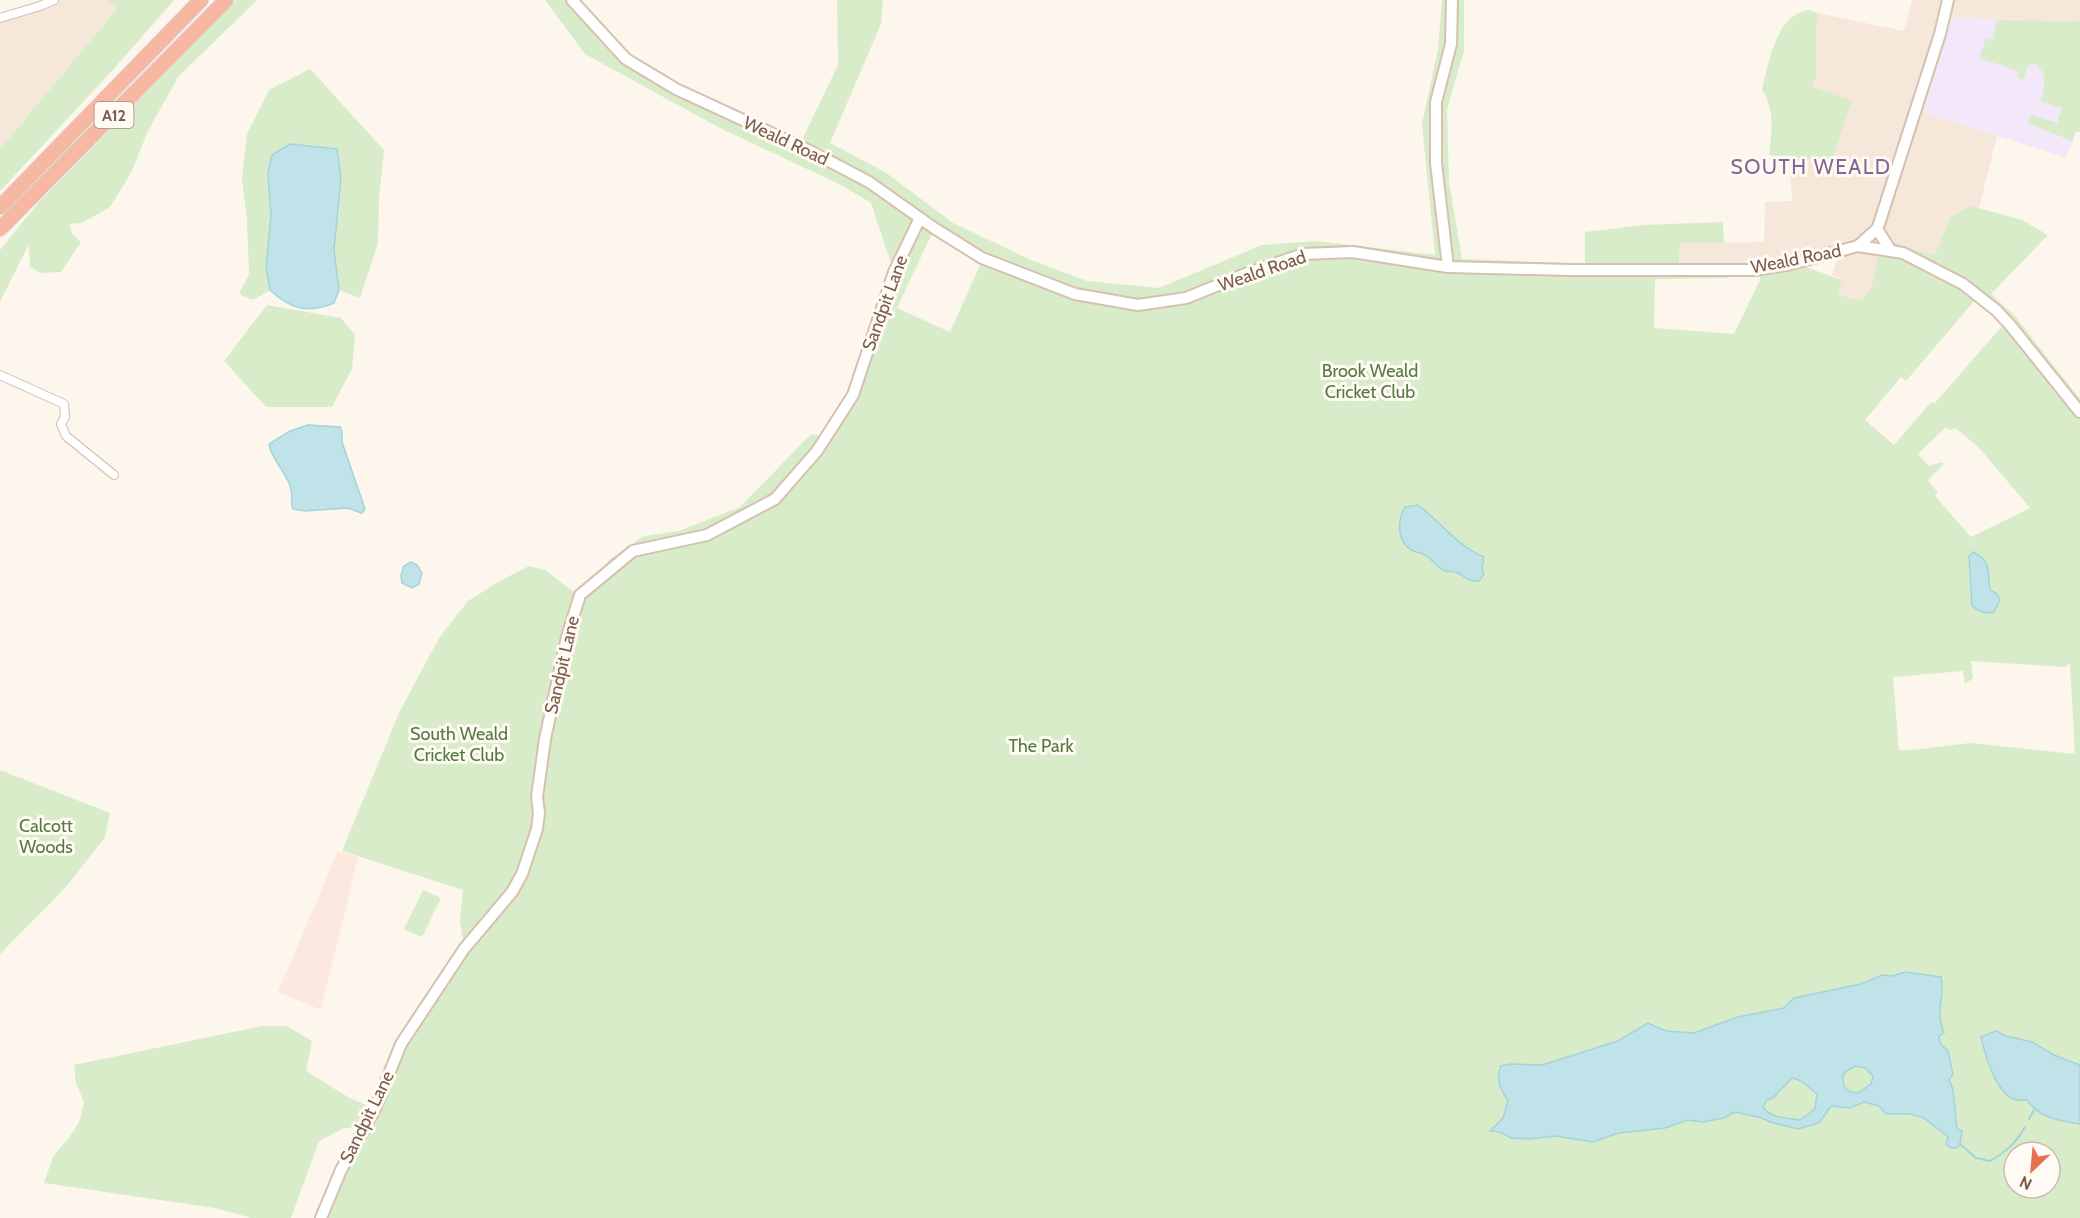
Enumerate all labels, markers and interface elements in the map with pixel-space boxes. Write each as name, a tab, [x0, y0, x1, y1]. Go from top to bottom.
road number: A12	[94, 102, 134, 128]
street label: Weald Road	[740, 112, 832, 170]
district label: SOUTH WEALD	[1730, 154, 1892, 179]
street label: Weald Road	[1749, 239, 1843, 279]
street label: Weald Road	[1215, 246, 1309, 296]
street label: Sandpit Lane	[858, 252, 912, 354]
park label: Brook Weald Cricket Club	[1322, 360, 1418, 403]
street label: Sandpit Lane	[540, 614, 584, 716]
park label: South Weald Cricket Club	[410, 723, 508, 766]
park label: The Park	[1009, 735, 1074, 757]
park label: Calcott Woods	[19, 815, 73, 858]
street label: Sandpit Lane	[335, 1067, 399, 1167]
north arrow	[2002, 1140, 2062, 1200]
text: N	[2016, 1172, 2035, 1194]

